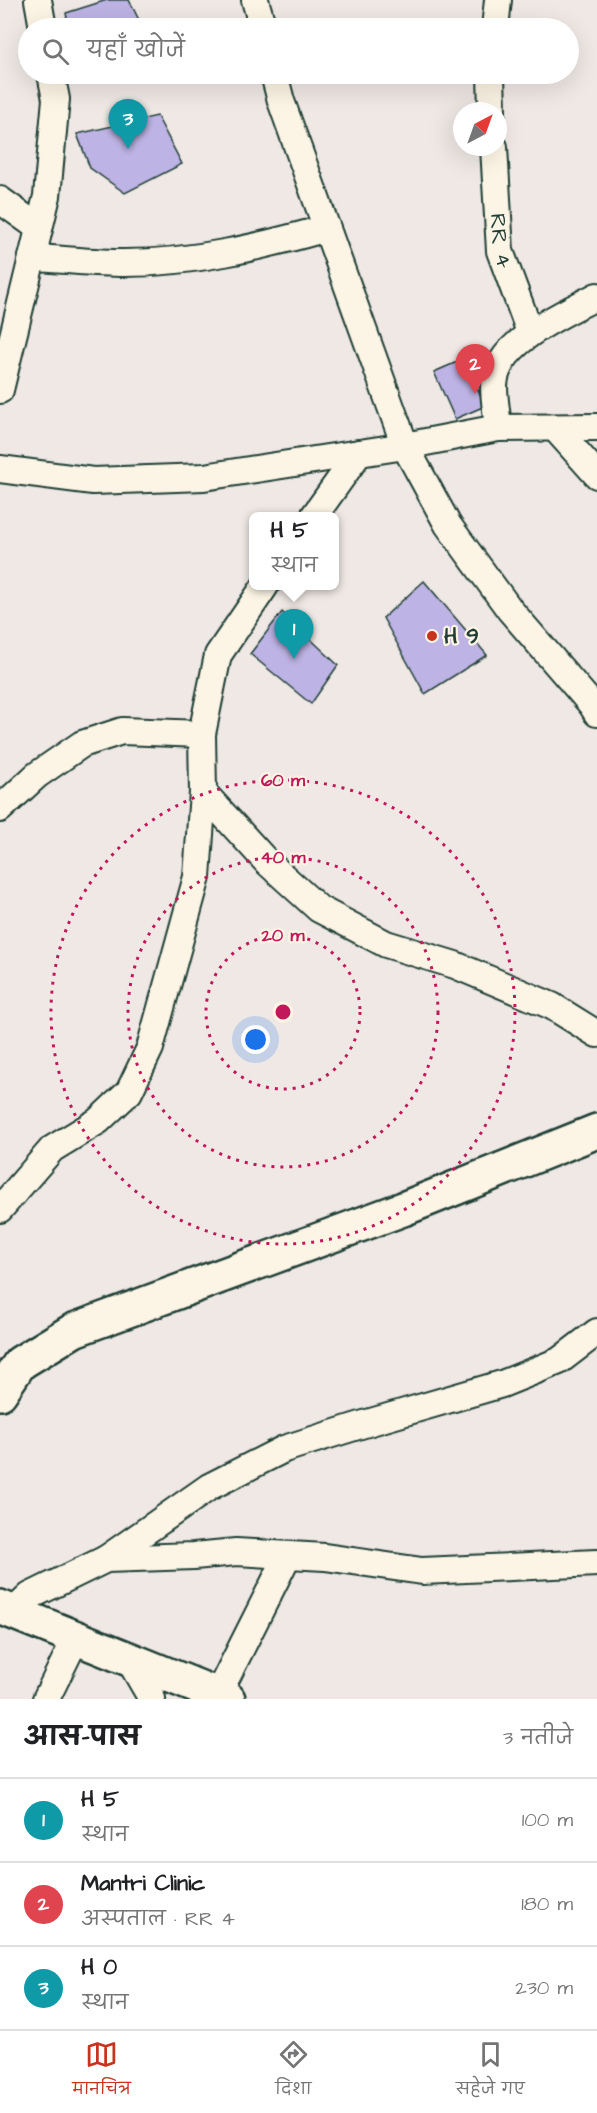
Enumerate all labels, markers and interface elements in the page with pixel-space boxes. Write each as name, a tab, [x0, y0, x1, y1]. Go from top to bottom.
search box	[18, 18, 579, 84]
icon: search	[39, 35, 72, 68]
text: यहाँ खोजें	[87, 35, 185, 66]
pin: 3	[108, 100, 148, 149]
north arrow	[453, 102, 507, 156]
street label: RR 4	[482, 212, 521, 273]
pin: 2	[456, 344, 494, 394]
popup	[249, 512, 339, 590]
text: H 5	[270, 515, 308, 546]
text: स्थान	[270, 552, 318, 580]
pin: 1	[274, 610, 314, 659]
place label: H 9	[444, 621, 479, 652]
marker: H 9	[425, 629, 439, 643]
text: 60 m	[261, 768, 306, 793]
text: 40 m	[261, 845, 306, 870]
text: 20 m	[261, 923, 305, 948]
centre of rings	[273, 1002, 293, 1022]
your location	[241, 1025, 270, 1054]
text: आस-पास	[24, 1719, 140, 1755]
text: 3 नतीजे	[503, 1724, 573, 1752]
text: H 5	[81, 1784, 119, 1815]
text: 1	[42, 1806, 45, 1834]
text: 100 m	[522, 1806, 573, 1834]
text: स्थान	[81, 1821, 128, 1849]
text: Mantri Clinic	[81, 1868, 205, 1899]
text: 2	[38, 1890, 49, 1918]
text: 180 m	[521, 1890, 573, 1918]
text: अस्पताल · RR 4	[81, 1905, 235, 1933]
text: H 0	[81, 1952, 117, 1983]
text: 3	[38, 1974, 49, 2002]
text: 230 m	[515, 1974, 573, 2002]
text: स्थान	[81, 1989, 128, 2017]
tab: मानचित्र	[72, 2038, 131, 2106]
tab: दिशा	[275, 2038, 312, 2106]
tab: सहेजे गए	[456, 2038, 525, 2106]

